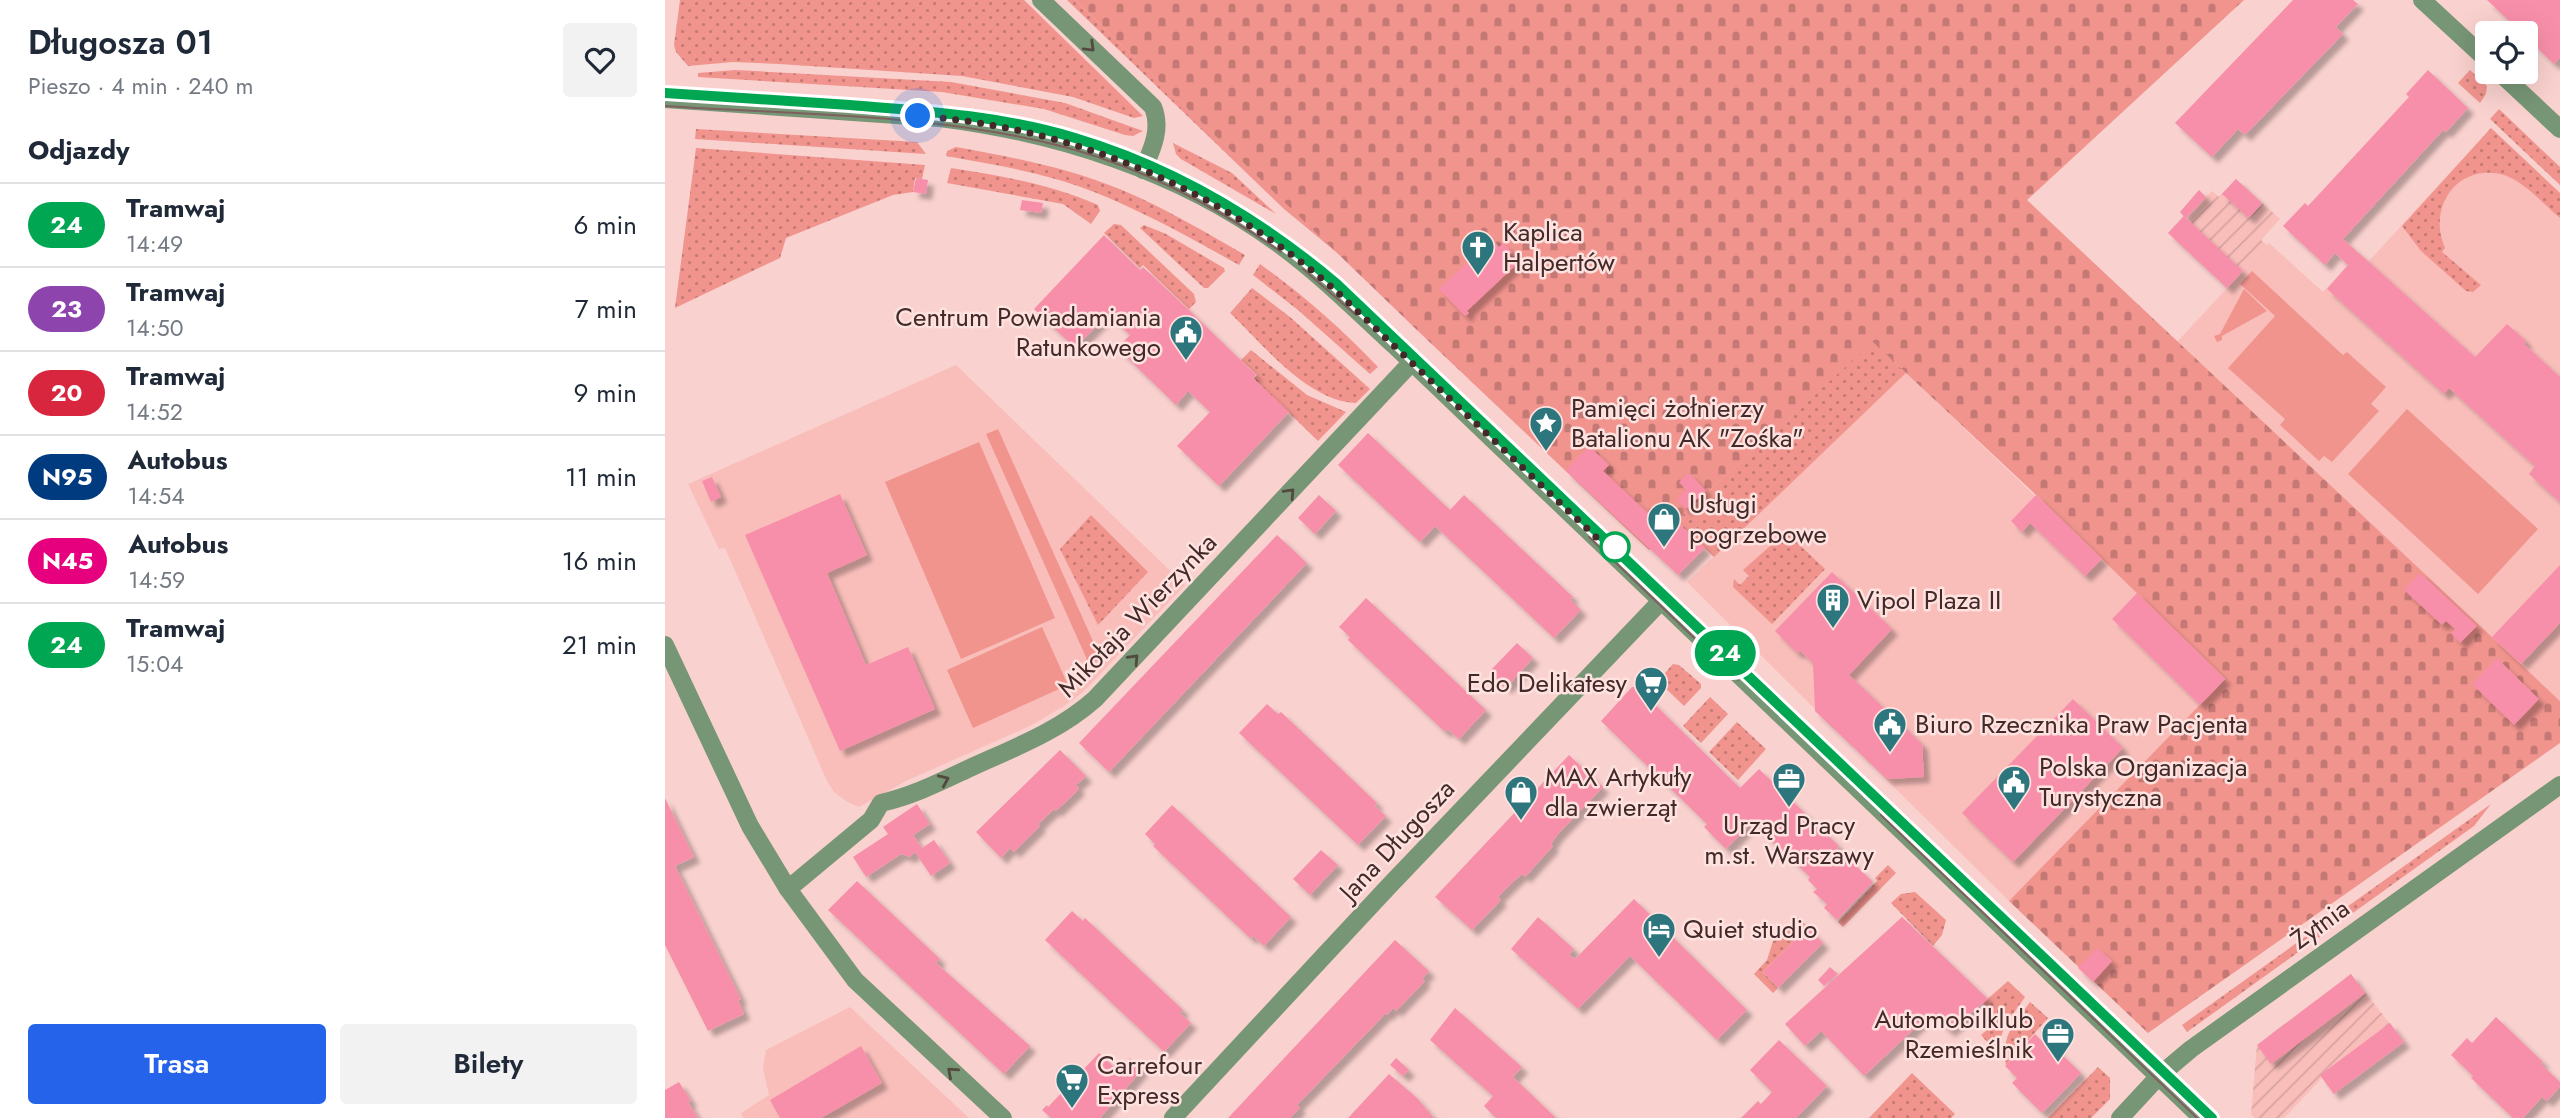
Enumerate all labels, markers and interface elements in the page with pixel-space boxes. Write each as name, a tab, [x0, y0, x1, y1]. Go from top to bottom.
text: Długosza 01	[28, 19, 213, 66]
map controls	[2475, 21, 2538, 84]
button: locate	[2475, 21, 2538, 84]
button: heart	[563, 23, 637, 97]
one-way arrow	[1082, 39, 1095, 52]
text: Pieszo · 4 min · 240 m	[28, 69, 253, 103]
your location	[900, 98, 935, 133]
text: Odjazdy	[28, 131, 130, 169]
text: Tramwaj	[126, 189, 225, 227]
text: 6 min	[574, 206, 637, 244]
text: 24	[50, 207, 83, 242]
place label: Kaplica Halpertów	[1503, 213, 1615, 281]
text: 14:49	[126, 227, 183, 261]
church icon: Kaplica Halpertów	[1459, 228, 1497, 277]
text: Tramwaj	[126, 273, 225, 311]
text: 7 min	[575, 290, 637, 328]
text: 23	[51, 291, 82, 326]
place label: Centrum Powiadamiania Ratunkowego	[895, 298, 1161, 366]
text: 14:50	[126, 311, 183, 345]
public building icon: Centrum Powiadamiania Ratunkowego	[1167, 313, 1205, 362]
text: Tramwaj	[126, 357, 225, 395]
text: 9 min	[574, 374, 637, 412]
text: 20	[51, 375, 82, 410]
place label: Pamięci żołnierzy Batalionu AK "Zośka"	[1571, 389, 1804, 457]
text: 14:52	[126, 395, 183, 429]
place icon: Pamięci żołnierzy Batalionu AK "Zośka"	[1527, 404, 1565, 453]
text: Autobus	[128, 441, 228, 479]
text: 11 min	[565, 458, 637, 496]
text: N95	[42, 459, 93, 494]
text: 14:54	[128, 479, 185, 513]
place label: Usługi pogrzebowe	[1689, 485, 1827, 553]
one-way arrow	[1281, 488, 1294, 501]
shop icon: Usługi pogrzebowe	[1645, 500, 1683, 549]
street label: Mikołaja Wierzynka	[1049, 524, 1225, 706]
text: Autobus	[128, 525, 228, 563]
unlabelled marker	[1600, 532, 1630, 562]
text: 16 min	[562, 542, 637, 580]
text: N45	[42, 543, 93, 578]
text: 14:59	[128, 563, 185, 597]
building icon: Vipol Plaza II	[1814, 581, 1852, 630]
place label: Vipol Plaza II	[1857, 581, 2001, 619]
text: Tramwaj	[126, 609, 225, 647]
text: 21 min	[562, 626, 637, 664]
text: 24	[50, 627, 83, 662]
line badge: 24	[1693, 630, 1757, 676]
text: 24	[1709, 635, 1741, 670]
text: 15:04	[126, 647, 183, 681]
one-way arrow	[1125, 654, 1138, 667]
place label: Edo Delikatesy	[1467, 664, 1628, 702]
supermarket icon: Edo Delikatesy	[1632, 664, 1670, 713]
public building icon: Biuro Rzecznika Praw Pacjenta	[1871, 705, 1909, 754]
place label: Biuro Rzecznika Praw Pacjenta	[1915, 705, 2248, 743]
place label: Polska Organizacja Turystyczna	[2039, 748, 2248, 816]
place label: MAX Artykuły dla zwierząt	[1545, 758, 1692, 826]
office icon: Urząd Pracy m.st. Warszawy	[1770, 760, 1808, 809]
public building icon: Polska Organizacja Turystyczna	[1995, 763, 2033, 812]
street label: Jana Długosza	[1329, 771, 1463, 911]
shop icon: MAX Artykuły dla zwierząt	[1502, 773, 1540, 822]
one-way arrow	[937, 774, 950, 788]
place label: Urząd Pracy m.st. Warszawy	[1704, 806, 1874, 874]
street label: Żytnia	[2283, 890, 2357, 958]
hotel icon: Quiet studio	[1640, 910, 1678, 959]
place label: Quiet studio	[1683, 910, 1818, 948]
place label: Automobilklub Rzemieślnik	[1874, 1000, 2034, 1068]
office icon: Automobilklub Rzemieślnik	[2039, 1015, 2077, 1064]
button: Trasa	[28, 1024, 326, 1104]
button: Bilety	[340, 1024, 637, 1104]
place label: Carrefour Express	[1097, 1046, 1202, 1114]
supermarket icon: Carrefour Express	[1053, 1061, 1091, 1110]
one-way arrow	[947, 1068, 960, 1081]

